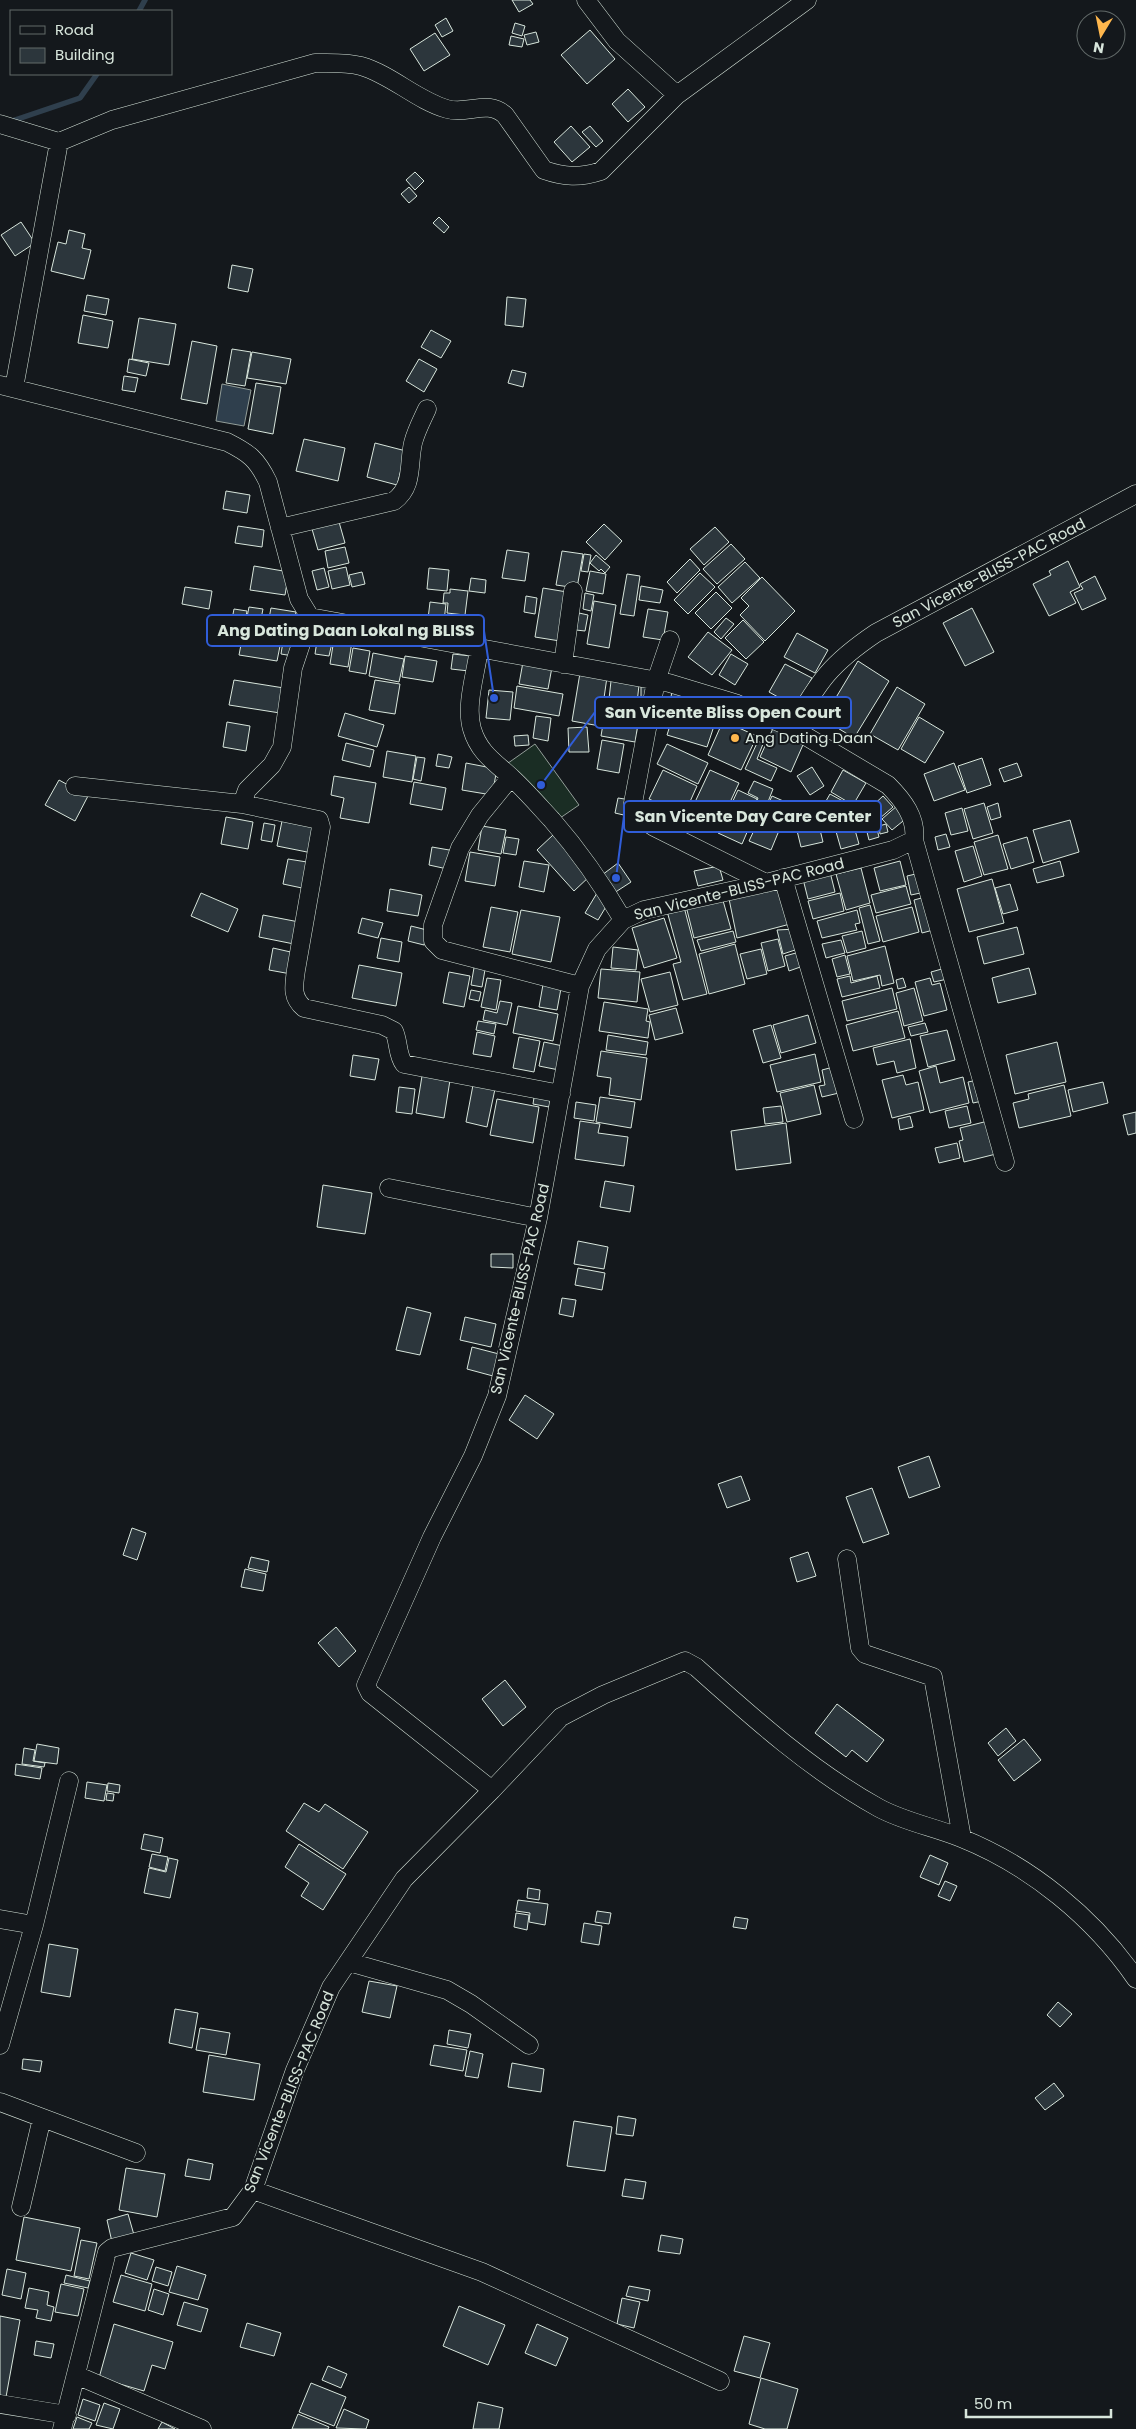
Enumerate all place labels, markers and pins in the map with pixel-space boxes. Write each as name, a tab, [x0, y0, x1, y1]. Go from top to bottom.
callout: Ang Dating Daan Lokal ng BLISS	[207, 615, 484, 646]
callout: San Vicente Bliss Open Court	[595, 697, 851, 728]
place label: Ang Dating Daan	[745, 727, 873, 748]
marker: Ang Dating Daan	[729, 732, 741, 744]
callout: San Vicente Day Care Center	[624, 801, 881, 832]

